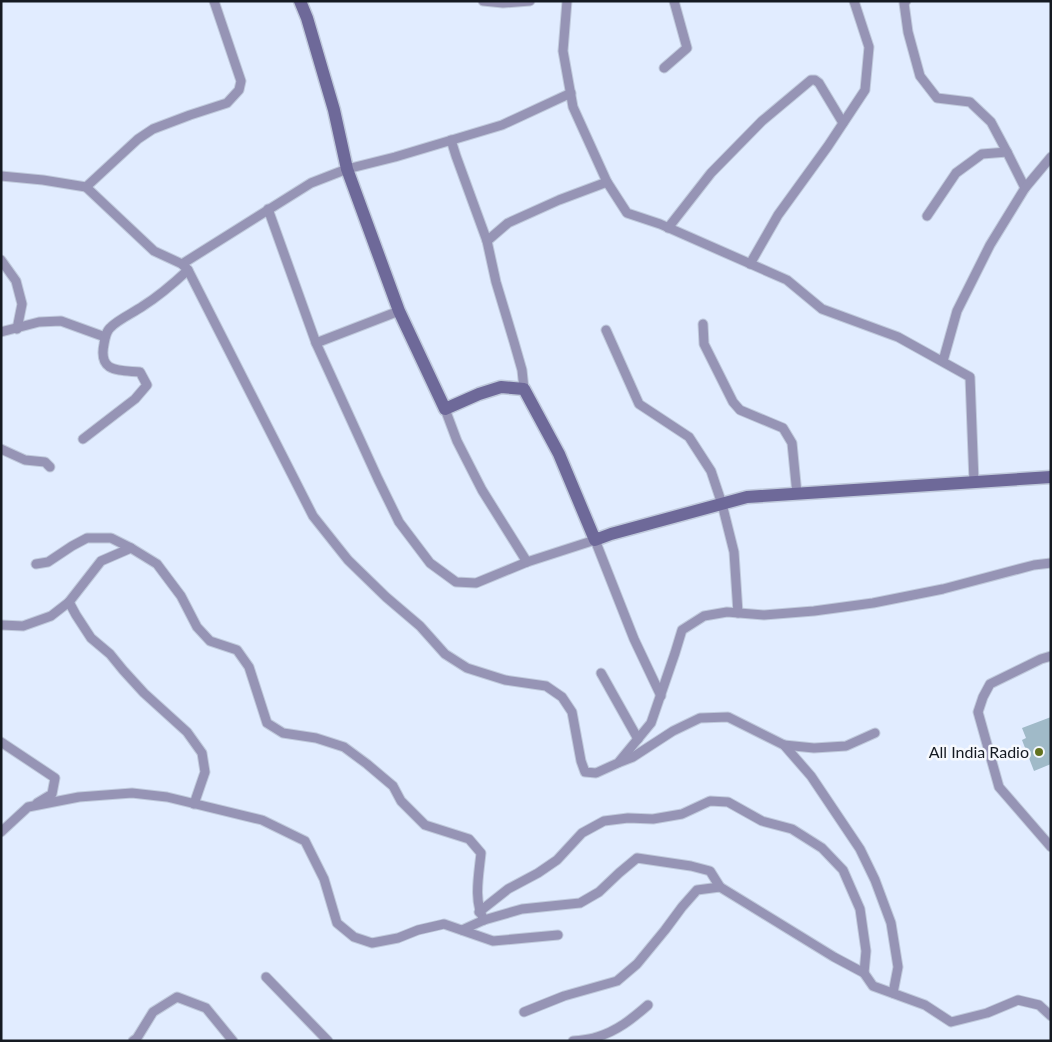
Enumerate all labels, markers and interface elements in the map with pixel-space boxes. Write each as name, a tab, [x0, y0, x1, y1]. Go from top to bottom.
place label: All India Radio	[929, 742, 1029, 761]
marker: All India Radio	[1033, 746, 1045, 758]

